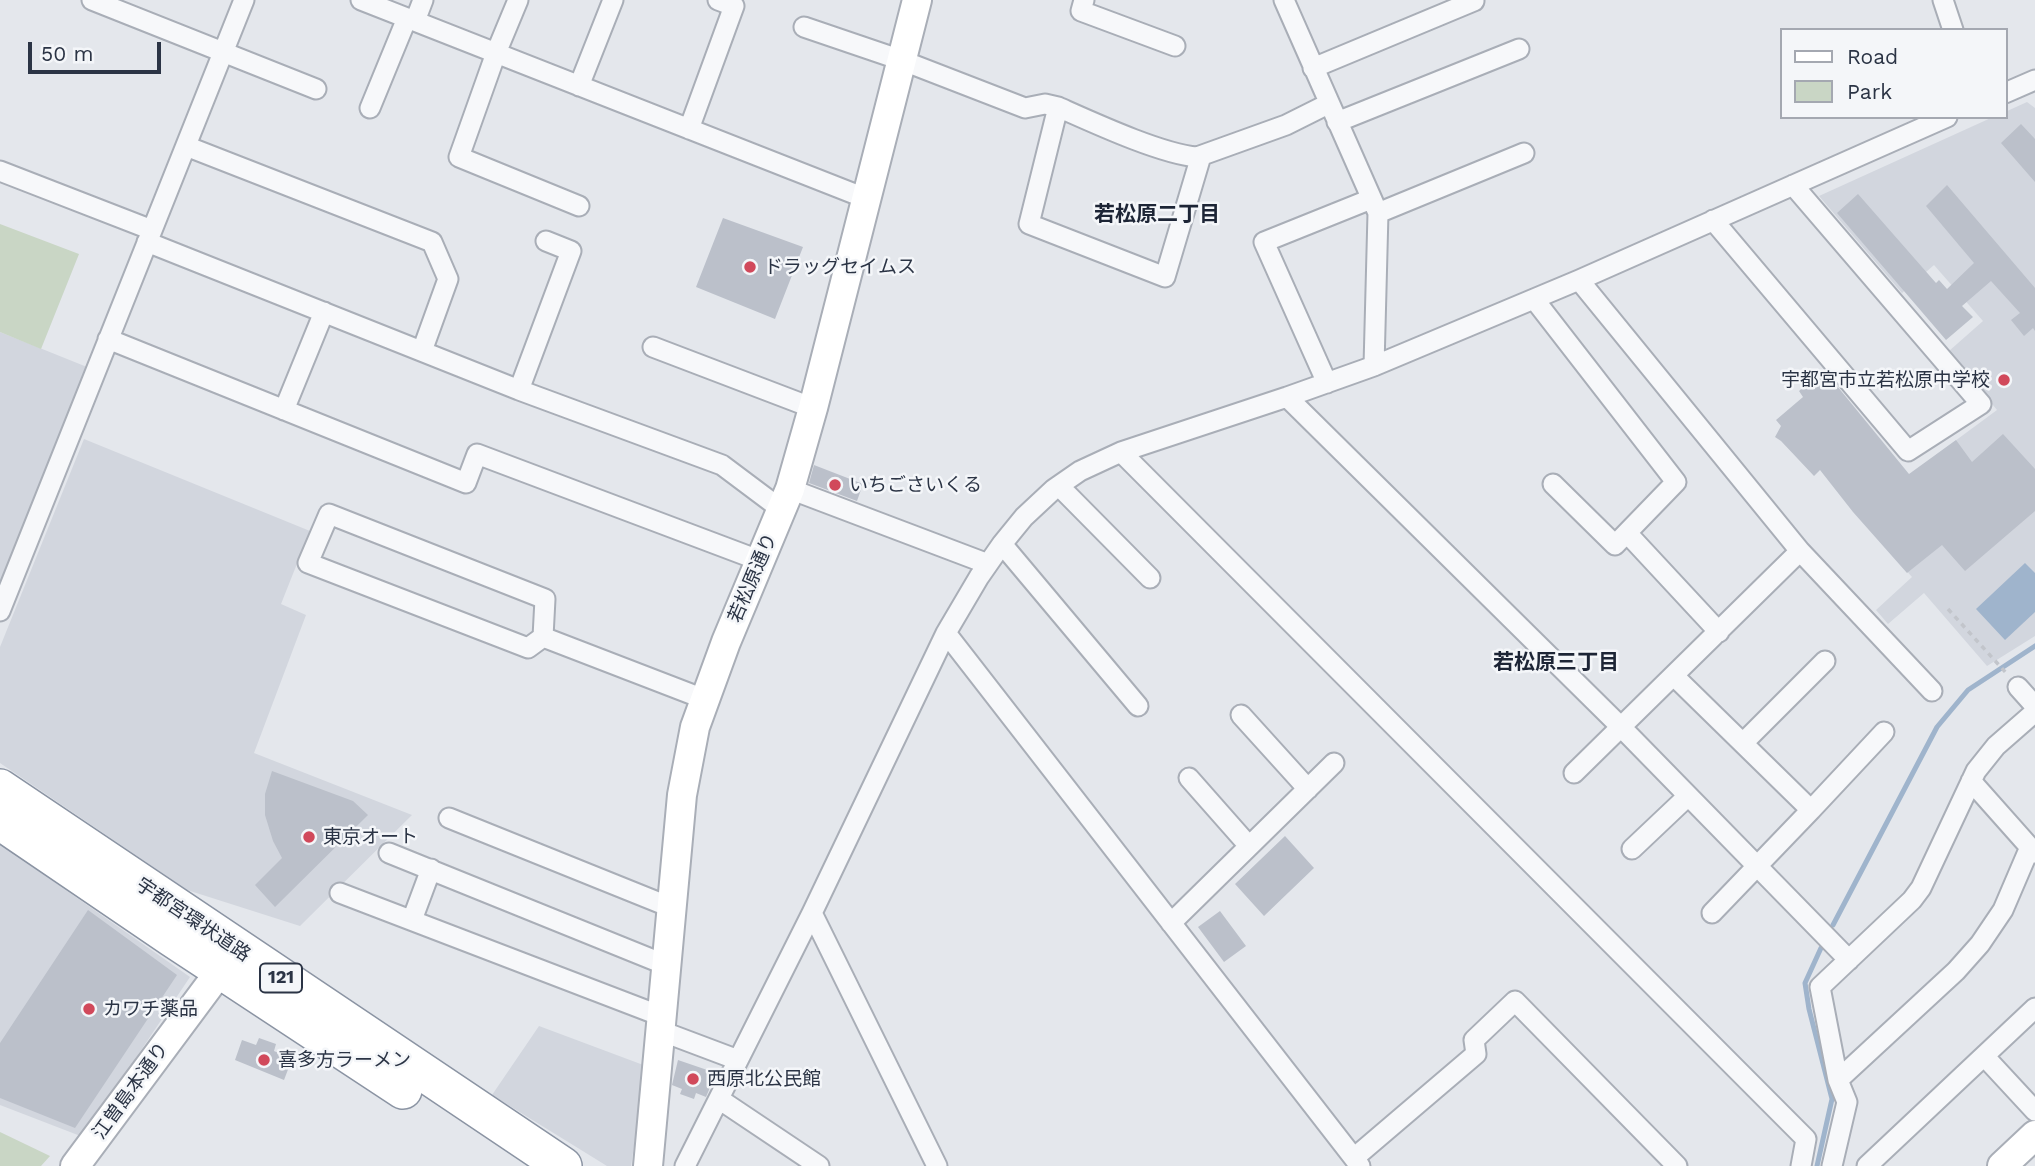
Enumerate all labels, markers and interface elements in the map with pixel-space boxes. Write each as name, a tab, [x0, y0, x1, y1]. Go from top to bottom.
scale bar	[32, 28, 164, 72]
legend	[1780, 28, 2007, 119]
text: 50 m	[41, 41, 93, 66]
text: Road	[1847, 44, 1898, 69]
text: Park	[1847, 79, 1892, 104]
district label: 若松原二丁目	[1094, 202, 1220, 228]
place label: ドラッグセイムス	[764, 256, 916, 278]
marker: ドラッグセイムス	[742, 259, 758, 275]
place label: 宇都宮市立若松原中学校	[1781, 369, 1990, 391]
marker: 宇都宮市立若松原中学校	[1996, 372, 2012, 388]
place label: いちごさいくる	[849, 474, 982, 496]
marker: いちごさいくる	[827, 477, 843, 493]
street label: 若松原通り	[724, 530, 782, 626]
district label: 若松原三丁目	[1493, 650, 1619, 676]
place label: 東京オート	[323, 826, 418, 848]
marker: 東京オート	[301, 829, 317, 845]
street label: 宇都宮環状道路	[131, 873, 255, 967]
road number: 121	[260, 964, 302, 993]
place label: カワチ薬品	[103, 998, 198, 1020]
marker: カワチ薬品	[81, 1001, 97, 1017]
street label: 江曽島本通り	[88, 1038, 174, 1144]
place label: 喜多方ラーメン	[278, 1049, 411, 1071]
marker: 喜多方ラーメン	[256, 1052, 272, 1068]
place label: 西原北公民館	[707, 1068, 821, 1090]
marker: 西原北公民館	[685, 1071, 701, 1087]

